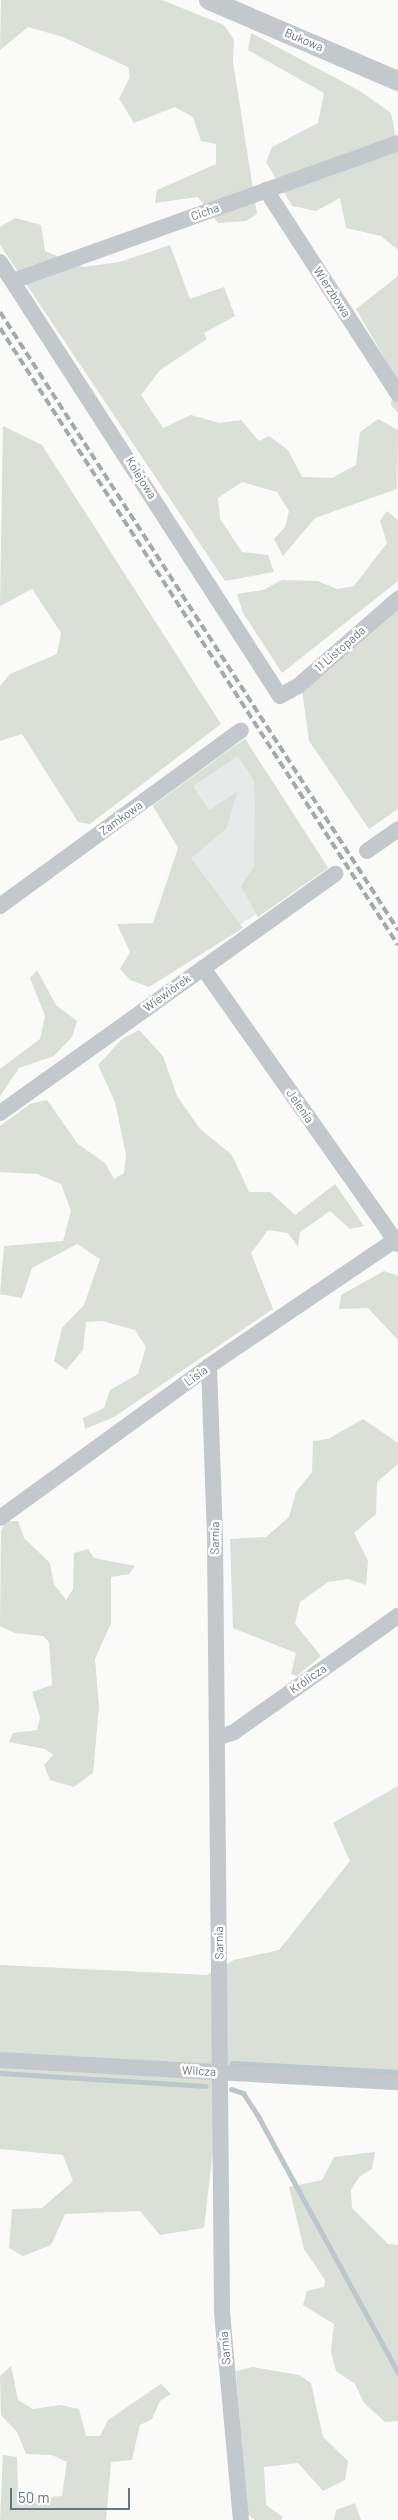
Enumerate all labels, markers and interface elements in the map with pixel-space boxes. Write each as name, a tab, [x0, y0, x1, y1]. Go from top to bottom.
street label: Bukowa	[283, 25, 325, 55]
street label: Cicha	[189, 200, 221, 224]
street label: Wierzbowa	[310, 264, 354, 320]
street label: Kolejowa	[123, 454, 159, 502]
street label: 11 Listopada	[312, 623, 368, 675]
street label: Zamkowa	[97, 798, 145, 838]
street label: Wiewiórek	[141, 971, 193, 1015]
street label: Jelenia	[283, 1086, 317, 1126]
street label: Lisia	[182, 1363, 210, 1389]
street label: Sarnia	[208, 1521, 222, 1555]
street label: Królicza	[287, 1661, 329, 1697]
street label: Sarnia	[212, 1926, 226, 1960]
street label: Wilcza	[182, 2063, 216, 2079]
street label: Sarnia	[216, 2331, 234, 2365]
scale bar	[12, 2478, 132, 2510]
text: 50 m	[18, 2488, 50, 2506]

